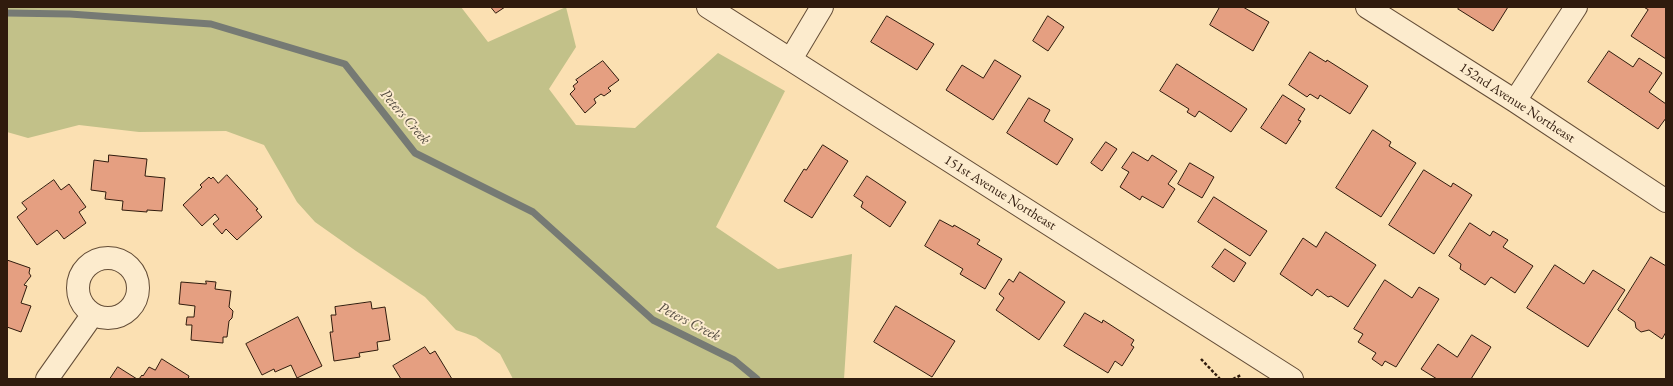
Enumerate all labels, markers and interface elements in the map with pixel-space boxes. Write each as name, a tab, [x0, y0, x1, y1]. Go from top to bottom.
street label: 152nd Avenue Northeast	[1456, 59, 1578, 147]
water label: Peters Creek	[376, 86, 434, 148]
street label: 151st Avenue Northeast	[941, 152, 1059, 234]
water label: Peters Creek	[655, 299, 723, 345]

